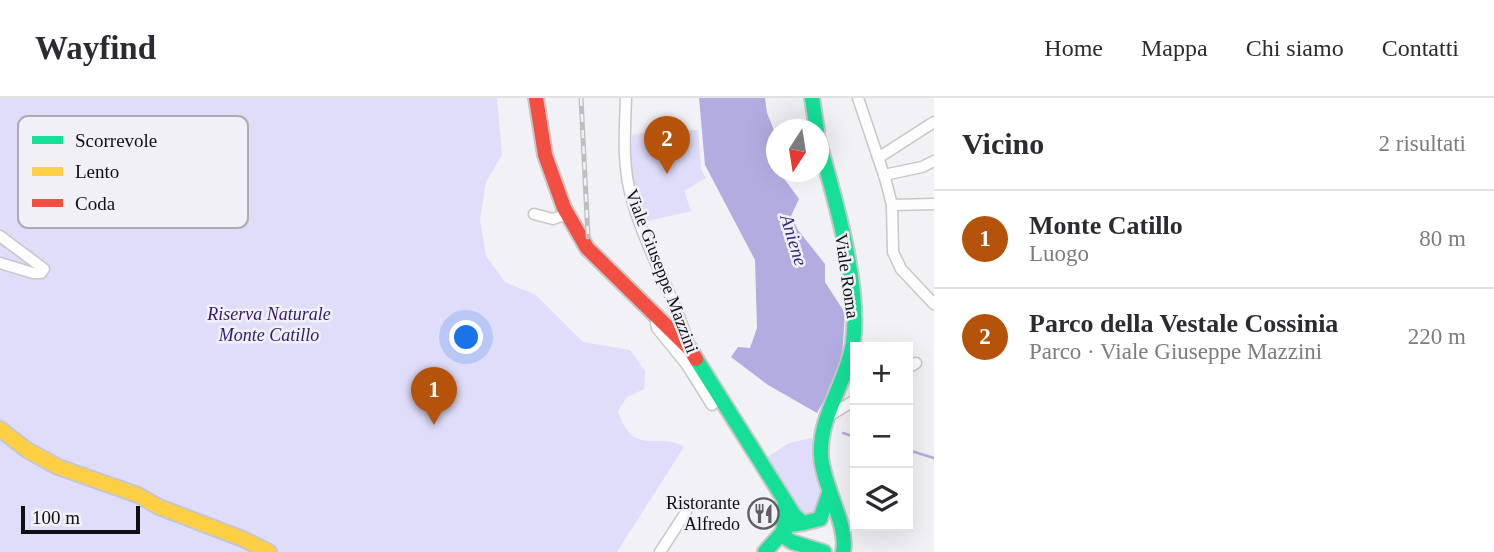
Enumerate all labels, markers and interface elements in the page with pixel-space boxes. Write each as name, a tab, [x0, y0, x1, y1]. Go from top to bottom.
text: Wayfind	[35, 30, 156, 66]
text: Home	[1044, 35, 1103, 61]
text: Mappa	[1141, 35, 1208, 61]
text: Chi siamo	[1246, 35, 1344, 61]
text: Contatti	[1382, 35, 1459, 61]
legend	[18, 116, 248, 228]
pin: 2	[644, 116, 690, 174]
north arrow	[766, 119, 829, 182]
text: Vicino	[962, 127, 1044, 160]
text: Scorrevole	[75, 130, 157, 151]
text: 2 risultati	[1378, 131, 1466, 156]
text: Lento	[75, 161, 119, 182]
street label: Viale Giuseppe Mazzini	[622, 186, 702, 356]
text: Coda	[75, 193, 116, 214]
water label: Aniene	[776, 210, 812, 268]
text: Monte Catillo	[1029, 211, 1183, 240]
text: 1	[979, 226, 991, 251]
text: 80 m	[1419, 226, 1466, 251]
street label: Viale Roma	[831, 232, 863, 320]
text: Luogo	[1029, 241, 1089, 266]
park label: Riserva Naturale Monte Catillo	[206, 304, 331, 345]
text: Parco della Vestale Cossinia	[1029, 309, 1338, 338]
your location	[449, 320, 483, 354]
text: 2	[979, 324, 991, 349]
text: 220 m	[1408, 324, 1466, 349]
text: Parco · Viale Giuseppe Mazzini	[1029, 339, 1322, 364]
map controls	[850, 342, 913, 531]
button: +	[850, 342, 913, 405]
pin: 1	[411, 367, 457, 425]
button: −	[850, 405, 913, 468]
button: layers	[850, 468, 913, 531]
place label: Ristorante Alfredo	[666, 493, 740, 534]
restaurant icon: Ristorante Alfredo	[746, 496, 780, 530]
scale bar	[21, 503, 140, 535]
text: 100 m	[32, 507, 80, 528]

